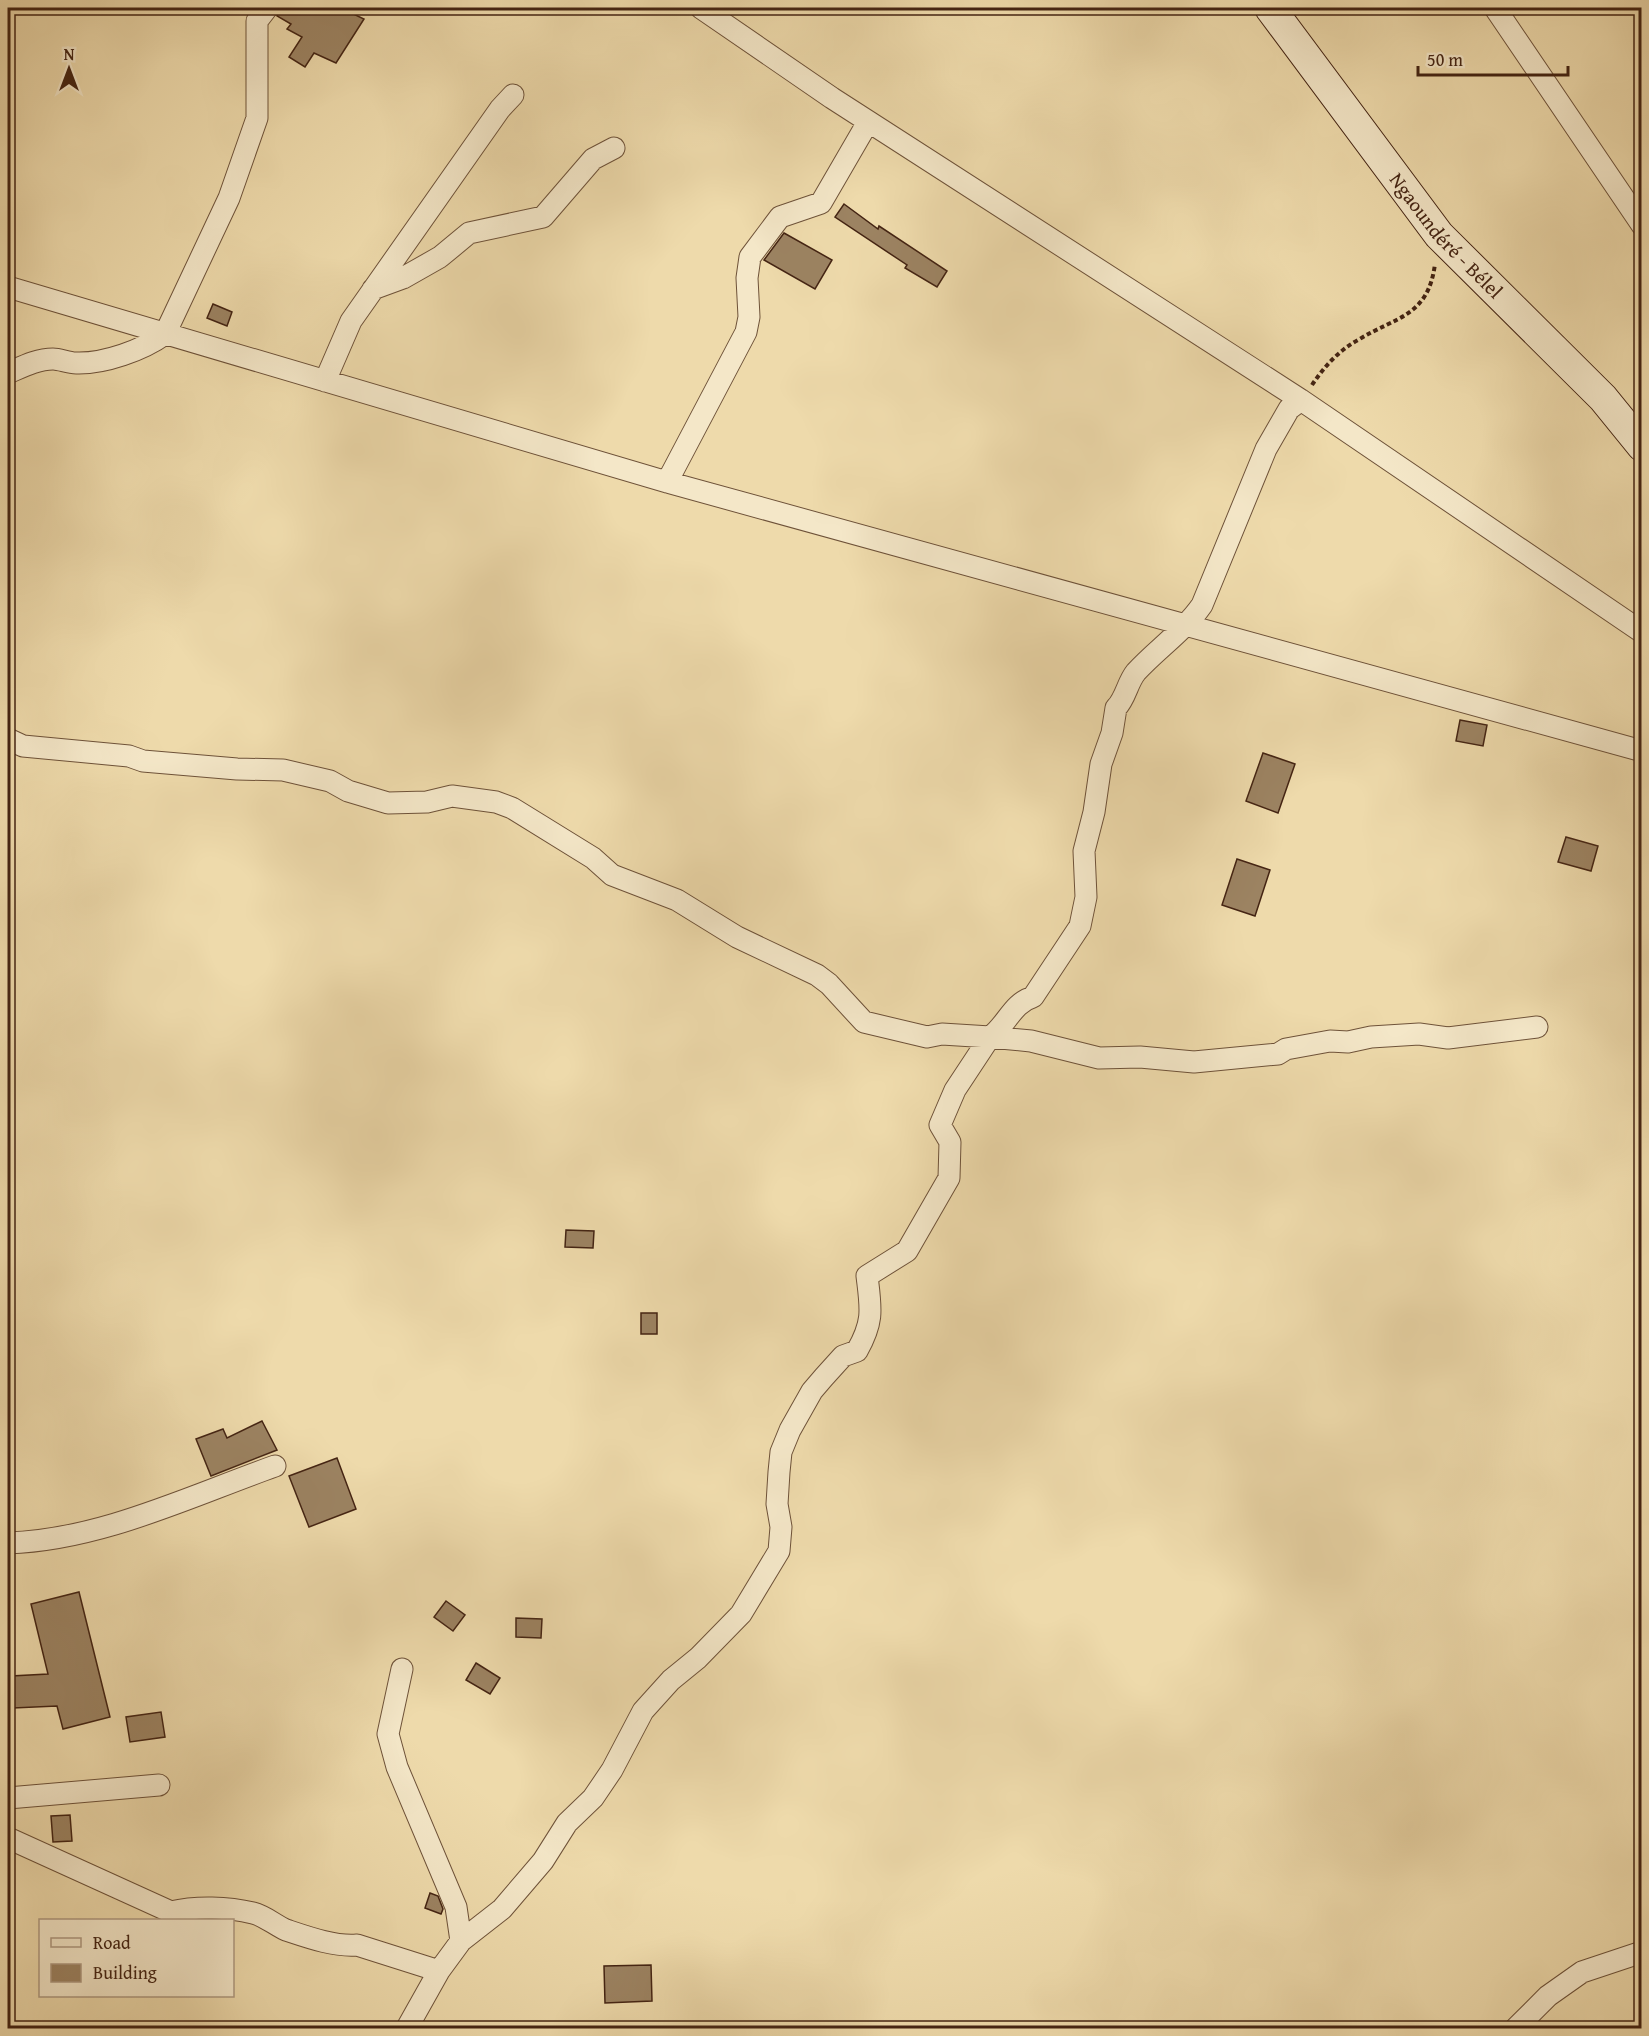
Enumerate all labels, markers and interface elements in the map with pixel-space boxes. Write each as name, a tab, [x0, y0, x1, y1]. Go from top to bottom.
north arrow	[39, 39, 99, 99]
scale bar	[1418, 39, 1568, 77]
text: N	[64, 42, 75, 66]
text: 50 m	[1427, 46, 1463, 73]
street label: Ngaoundéré - Bélel	[1383, 166, 1510, 305]
legend	[39, 1919, 234, 1997]
text: Road	[93, 1929, 131, 1956]
text: Building	[93, 1959, 157, 1986]

